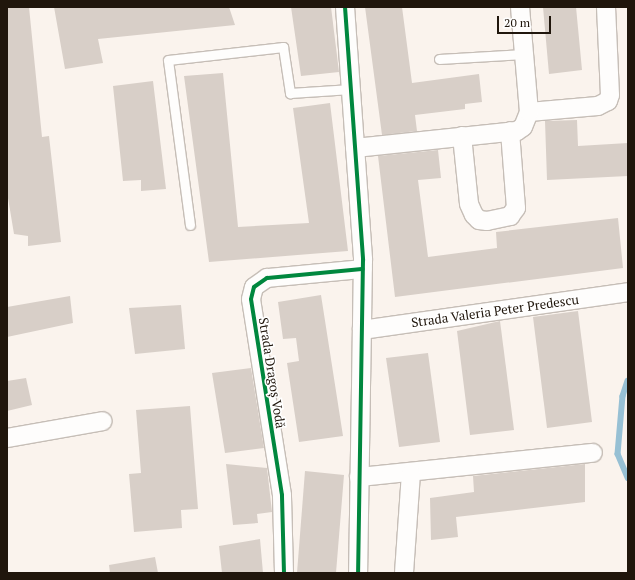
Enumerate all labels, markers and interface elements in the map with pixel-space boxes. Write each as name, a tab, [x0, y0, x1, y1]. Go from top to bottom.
scale bar	[499, 8, 553, 34]
text: 20 m	[504, 15, 530, 30]
street label: Strada Valeria Peter Predescu	[410, 291, 580, 331]
street label: Strada Dragoș Vodă	[255, 316, 289, 430]

